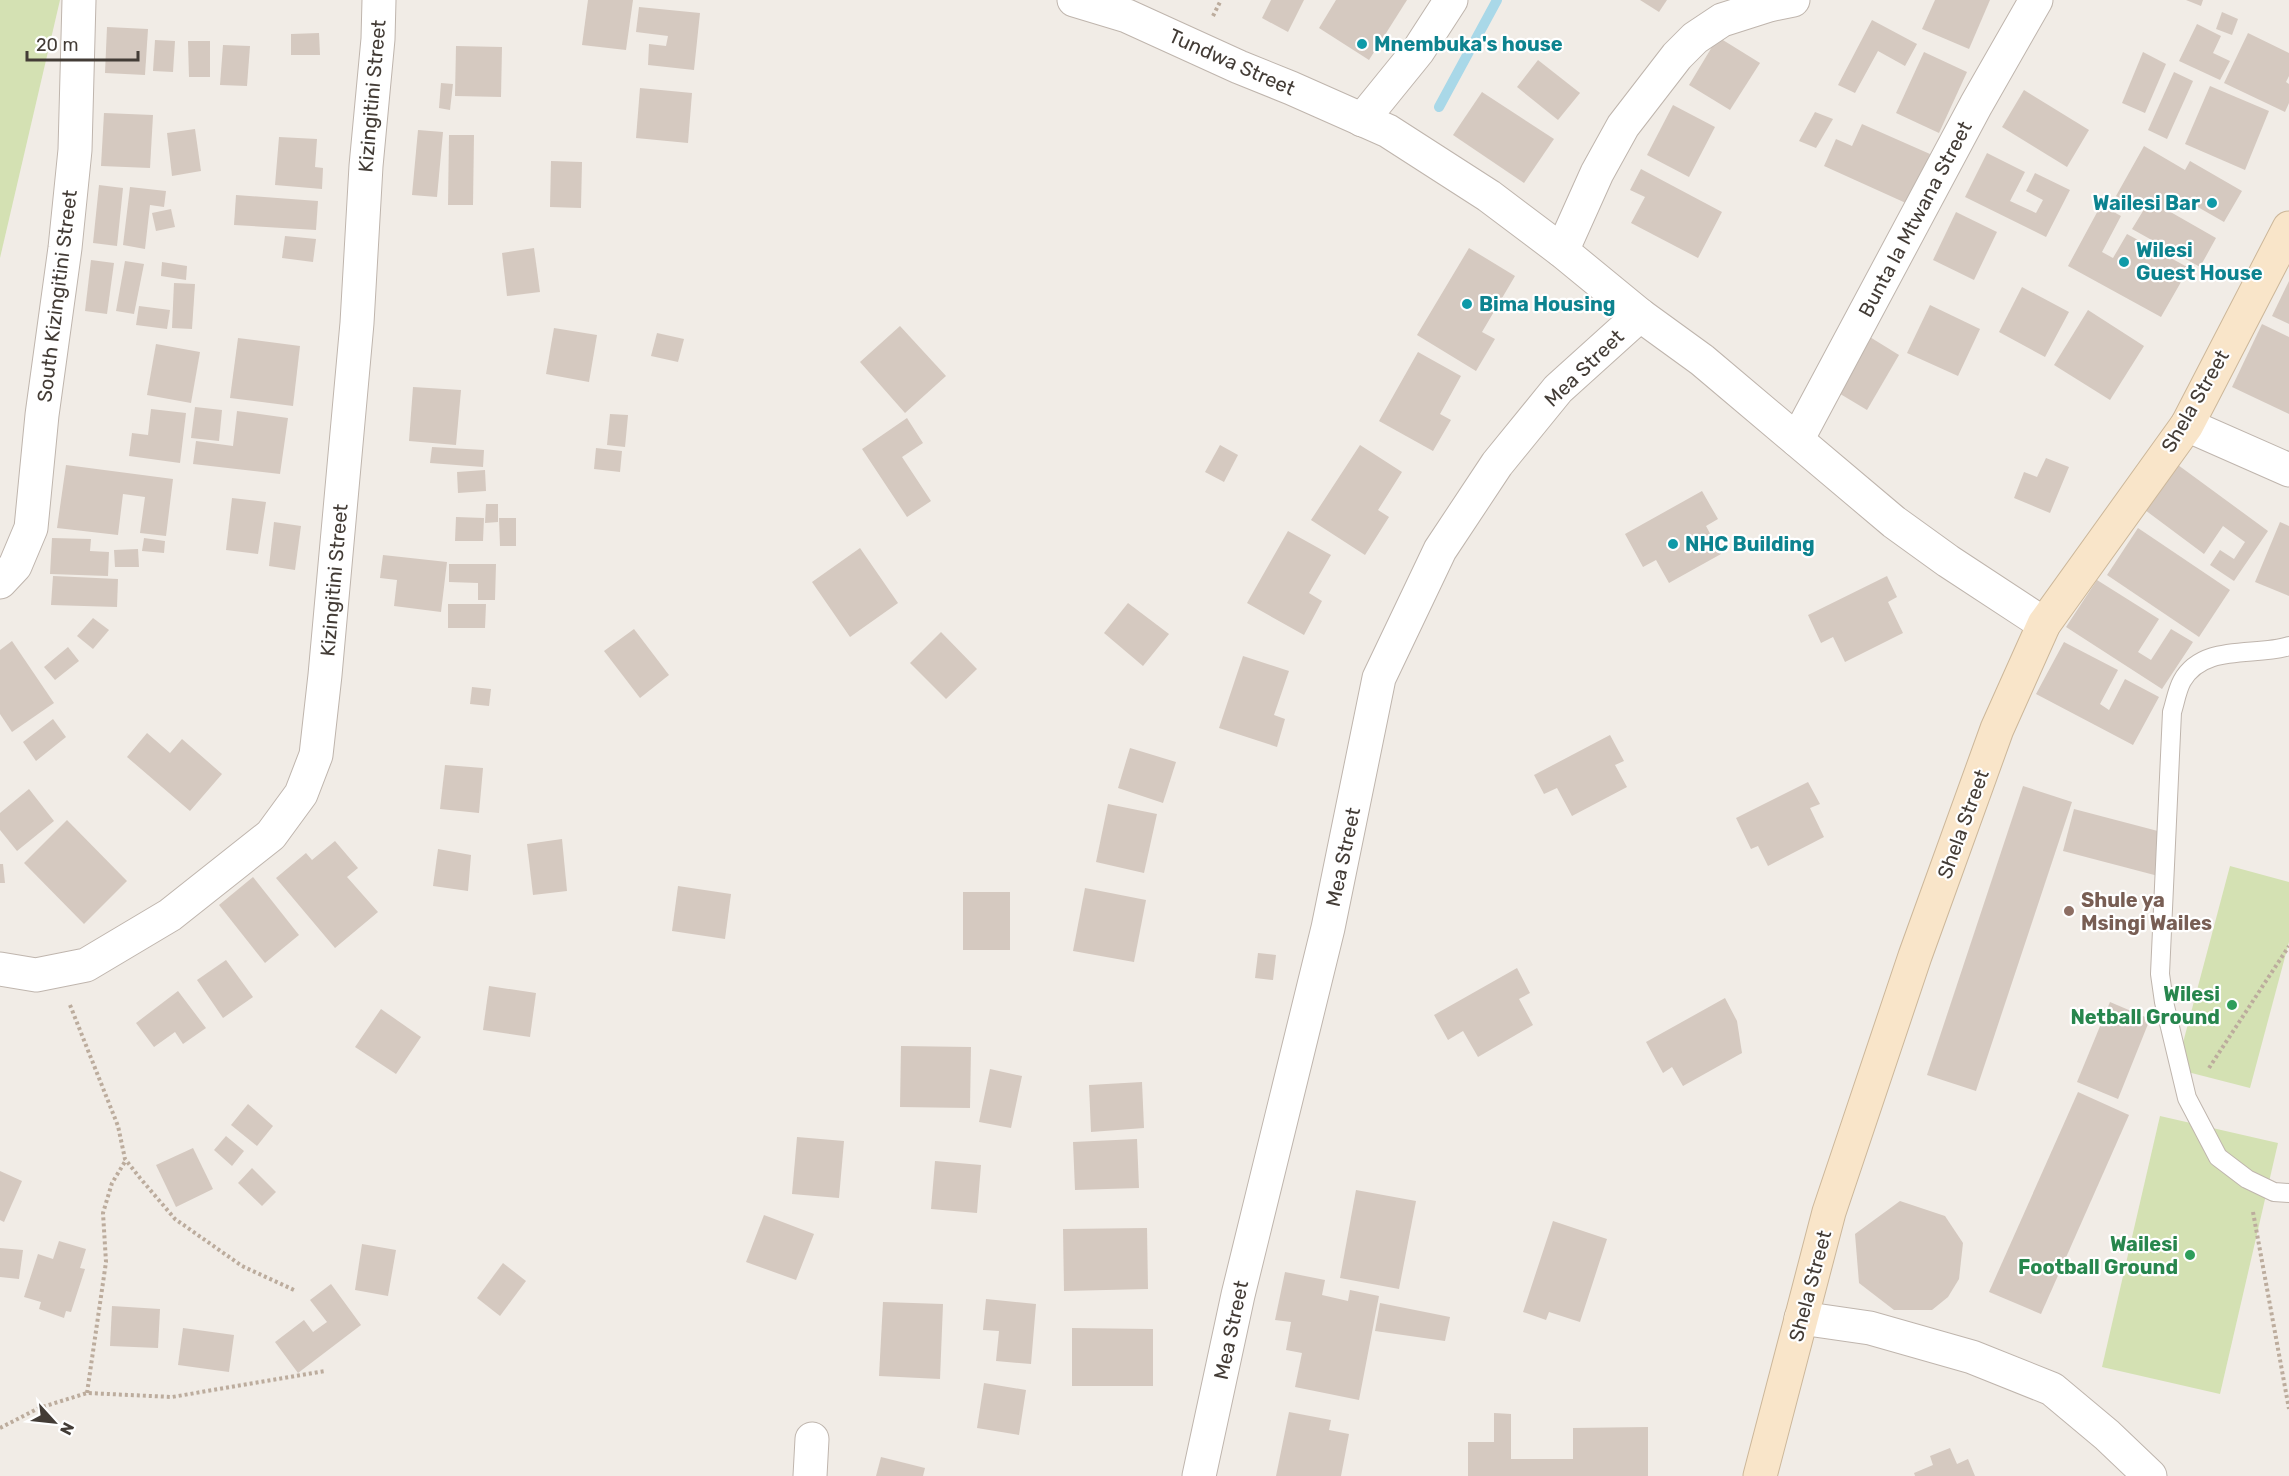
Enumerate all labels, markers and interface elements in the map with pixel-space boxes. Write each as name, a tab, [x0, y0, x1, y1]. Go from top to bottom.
street label: Kizingitini Street	[353, 19, 391, 173]
street label: Tundwa Street	[1165, 23, 1299, 101]
scale bar	[27, 24, 138, 62]
place label: Mnembuka's house	[1374, 32, 1563, 56]
text: 20 m	[36, 34, 78, 56]
marker: Mnembuka's house	[1355, 37, 1369, 51]
street label: Bunta la Mtwana Street	[1853, 117, 1977, 321]
street label: South Kizingitini Street	[32, 188, 82, 404]
place label: Wailesi Bar	[2093, 191, 2200, 215]
marker: Wailesi Bar	[2205, 196, 2219, 210]
place label: Wilesi Guest House	[2136, 238, 2263, 285]
marker: Wilesi Guest House	[2117, 255, 2131, 269]
place label: Bima Housing	[1479, 292, 1615, 316]
marker: Bima Housing	[1460, 297, 1474, 311]
street label: Mea Street	[1539, 324, 1629, 412]
street label: Shela Street	[2156, 345, 2234, 457]
street label: Kizingitini Street	[315, 503, 353, 657]
place label: NHC Building	[1685, 532, 1815, 556]
marker: NHC Building	[1666, 537, 1680, 551]
street label: Shela Street	[1932, 766, 1994, 882]
street label: Mea Street	[1321, 805, 1365, 909]
place label: Shule ya Msingi Wailes	[2081, 888, 2212, 935]
marker: Shule ya Msingi Wailes	[2062, 904, 2076, 918]
place label: Wilesi Netball Ground	[2070, 982, 2220, 1029]
marker: Wilesi Netball Ground	[2225, 998, 2239, 1012]
street label: Shela Street	[1784, 1227, 1836, 1344]
place label: Wailesi Football Ground	[2018, 1232, 2178, 1279]
marker: Wailesi Football Ground	[2183, 1248, 2197, 1262]
street label: Mea Street	[1209, 1278, 1253, 1382]
north arrow	[24, 1392, 84, 1452]
text: N	[56, 1419, 78, 1438]

